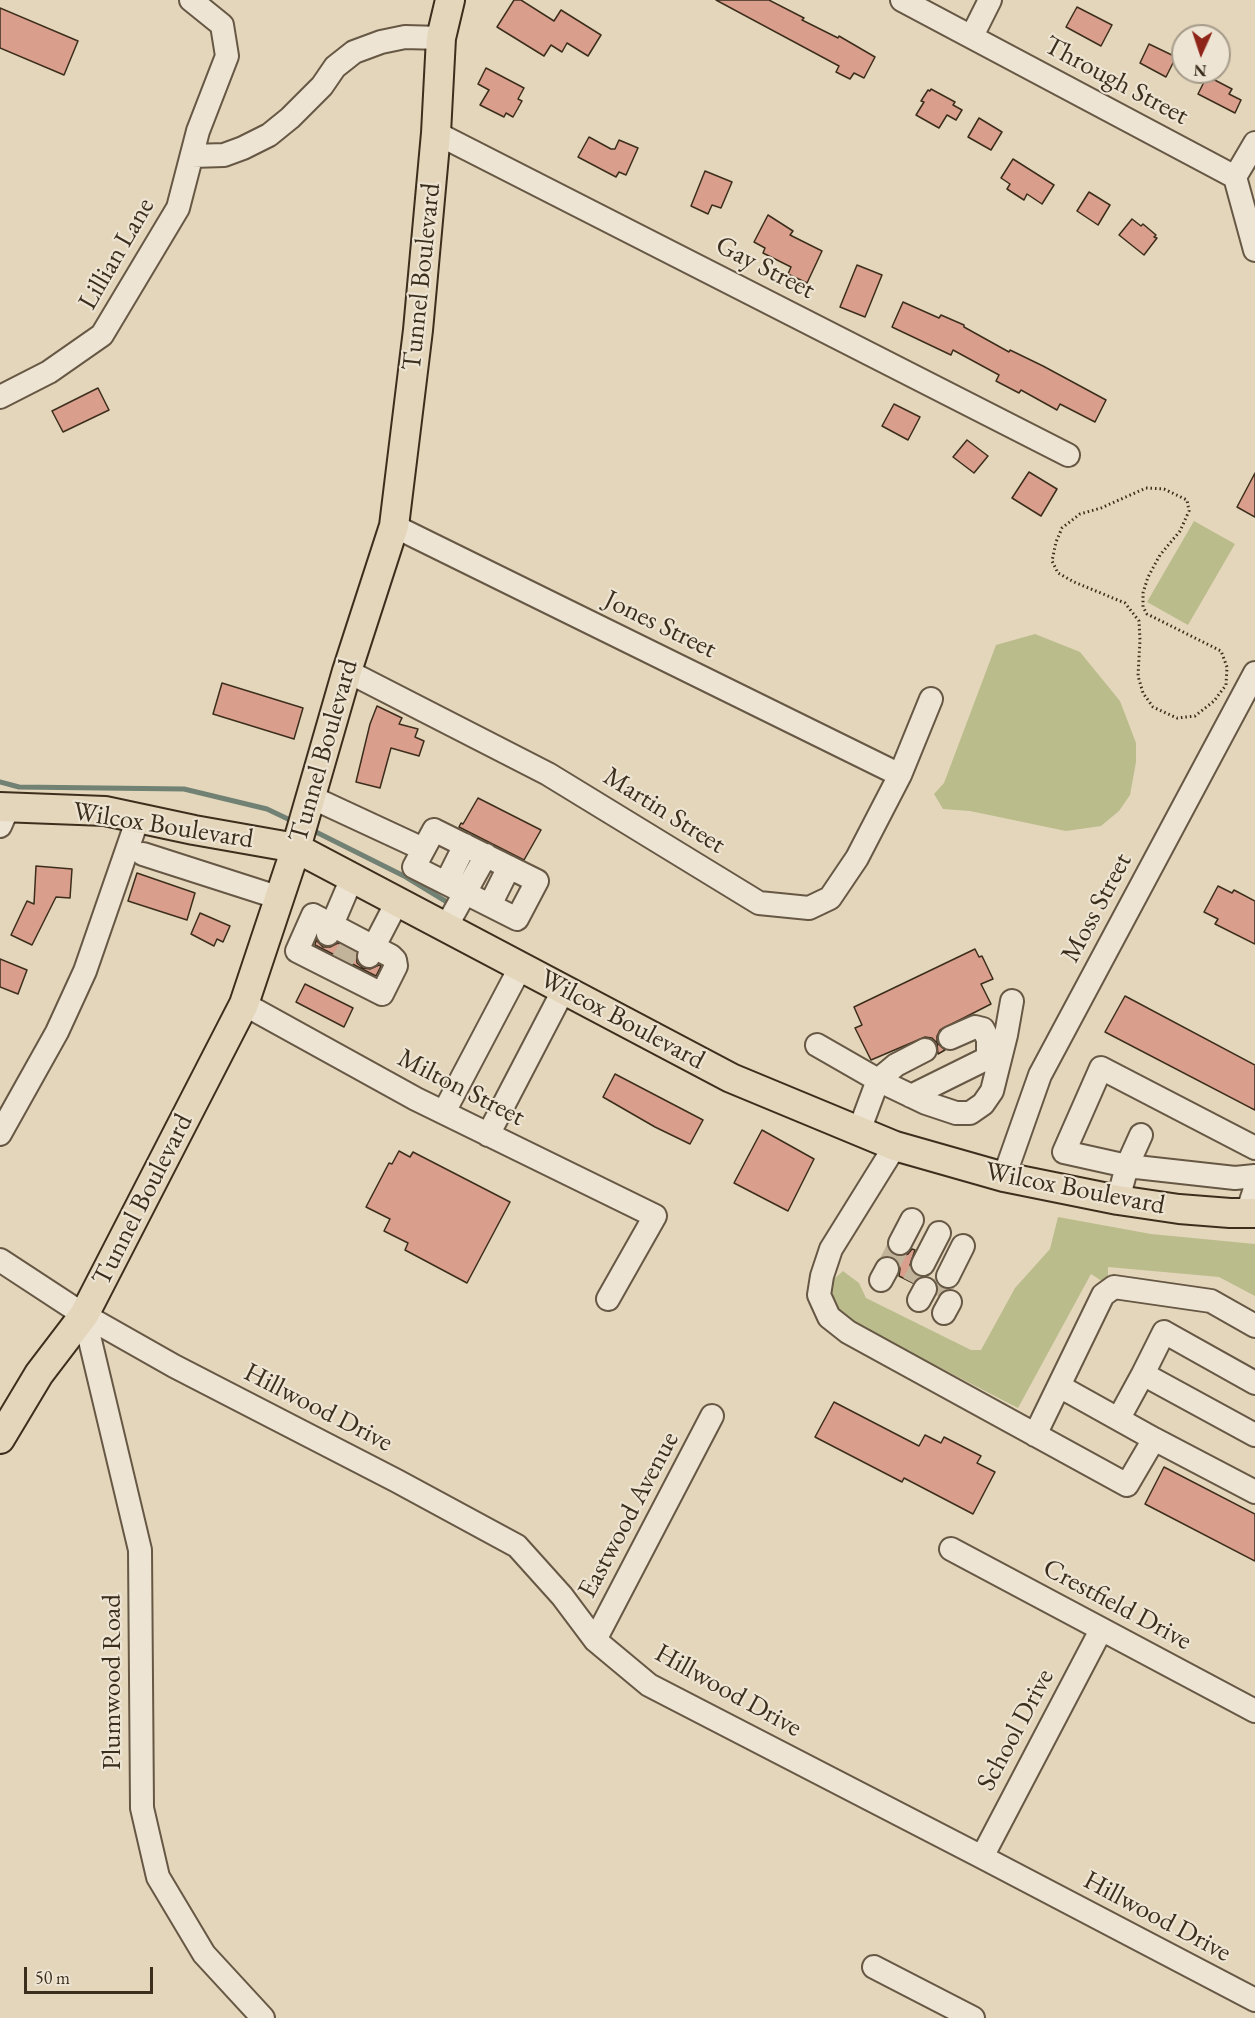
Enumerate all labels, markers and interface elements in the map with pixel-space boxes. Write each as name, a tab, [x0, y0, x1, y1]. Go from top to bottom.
north arrow	[1171, 24, 1231, 84]
street label: Through Street	[1038, 29, 1194, 133]
text: N	[1193, 60, 1207, 81]
street label: Tunnel Boulevard	[396, 182, 448, 372]
street label: Lillian Lane	[72, 192, 162, 316]
street label: Gay Street	[710, 229, 820, 307]
street label: Jones Street	[599, 584, 721, 666]
street label: Tunnel Boulevard	[282, 656, 366, 846]
street label: Martin Street	[597, 761, 731, 861]
street label: Wilcox Boulevard	[70, 796, 256, 856]
street label: Moss Street	[1055, 848, 1139, 968]
street label: Wilcox Boulevard	[534, 963, 710, 1077]
street label: Milton Street	[392, 1042, 530, 1134]
street label: Tunnel Boulevard	[86, 1109, 200, 1291]
street label: Wilcox Boulevard	[982, 1156, 1168, 1222]
street label: Hillwood Drive	[238, 1357, 398, 1459]
street label: Eastwood Avenue	[572, 1426, 686, 1604]
street label: Crestfield Drive	[1037, 1552, 1197, 1658]
street label: Plumwood Road	[97, 1594, 129, 1770]
street label: Hillwood Drive	[649, 1637, 807, 1745]
street label: School Drive	[970, 1664, 1062, 1796]
street label: Hillwood Drive	[1078, 1864, 1236, 1970]
scale bar	[27, 1955, 156, 1993]
text: 50 m	[35, 1966, 70, 1989]

